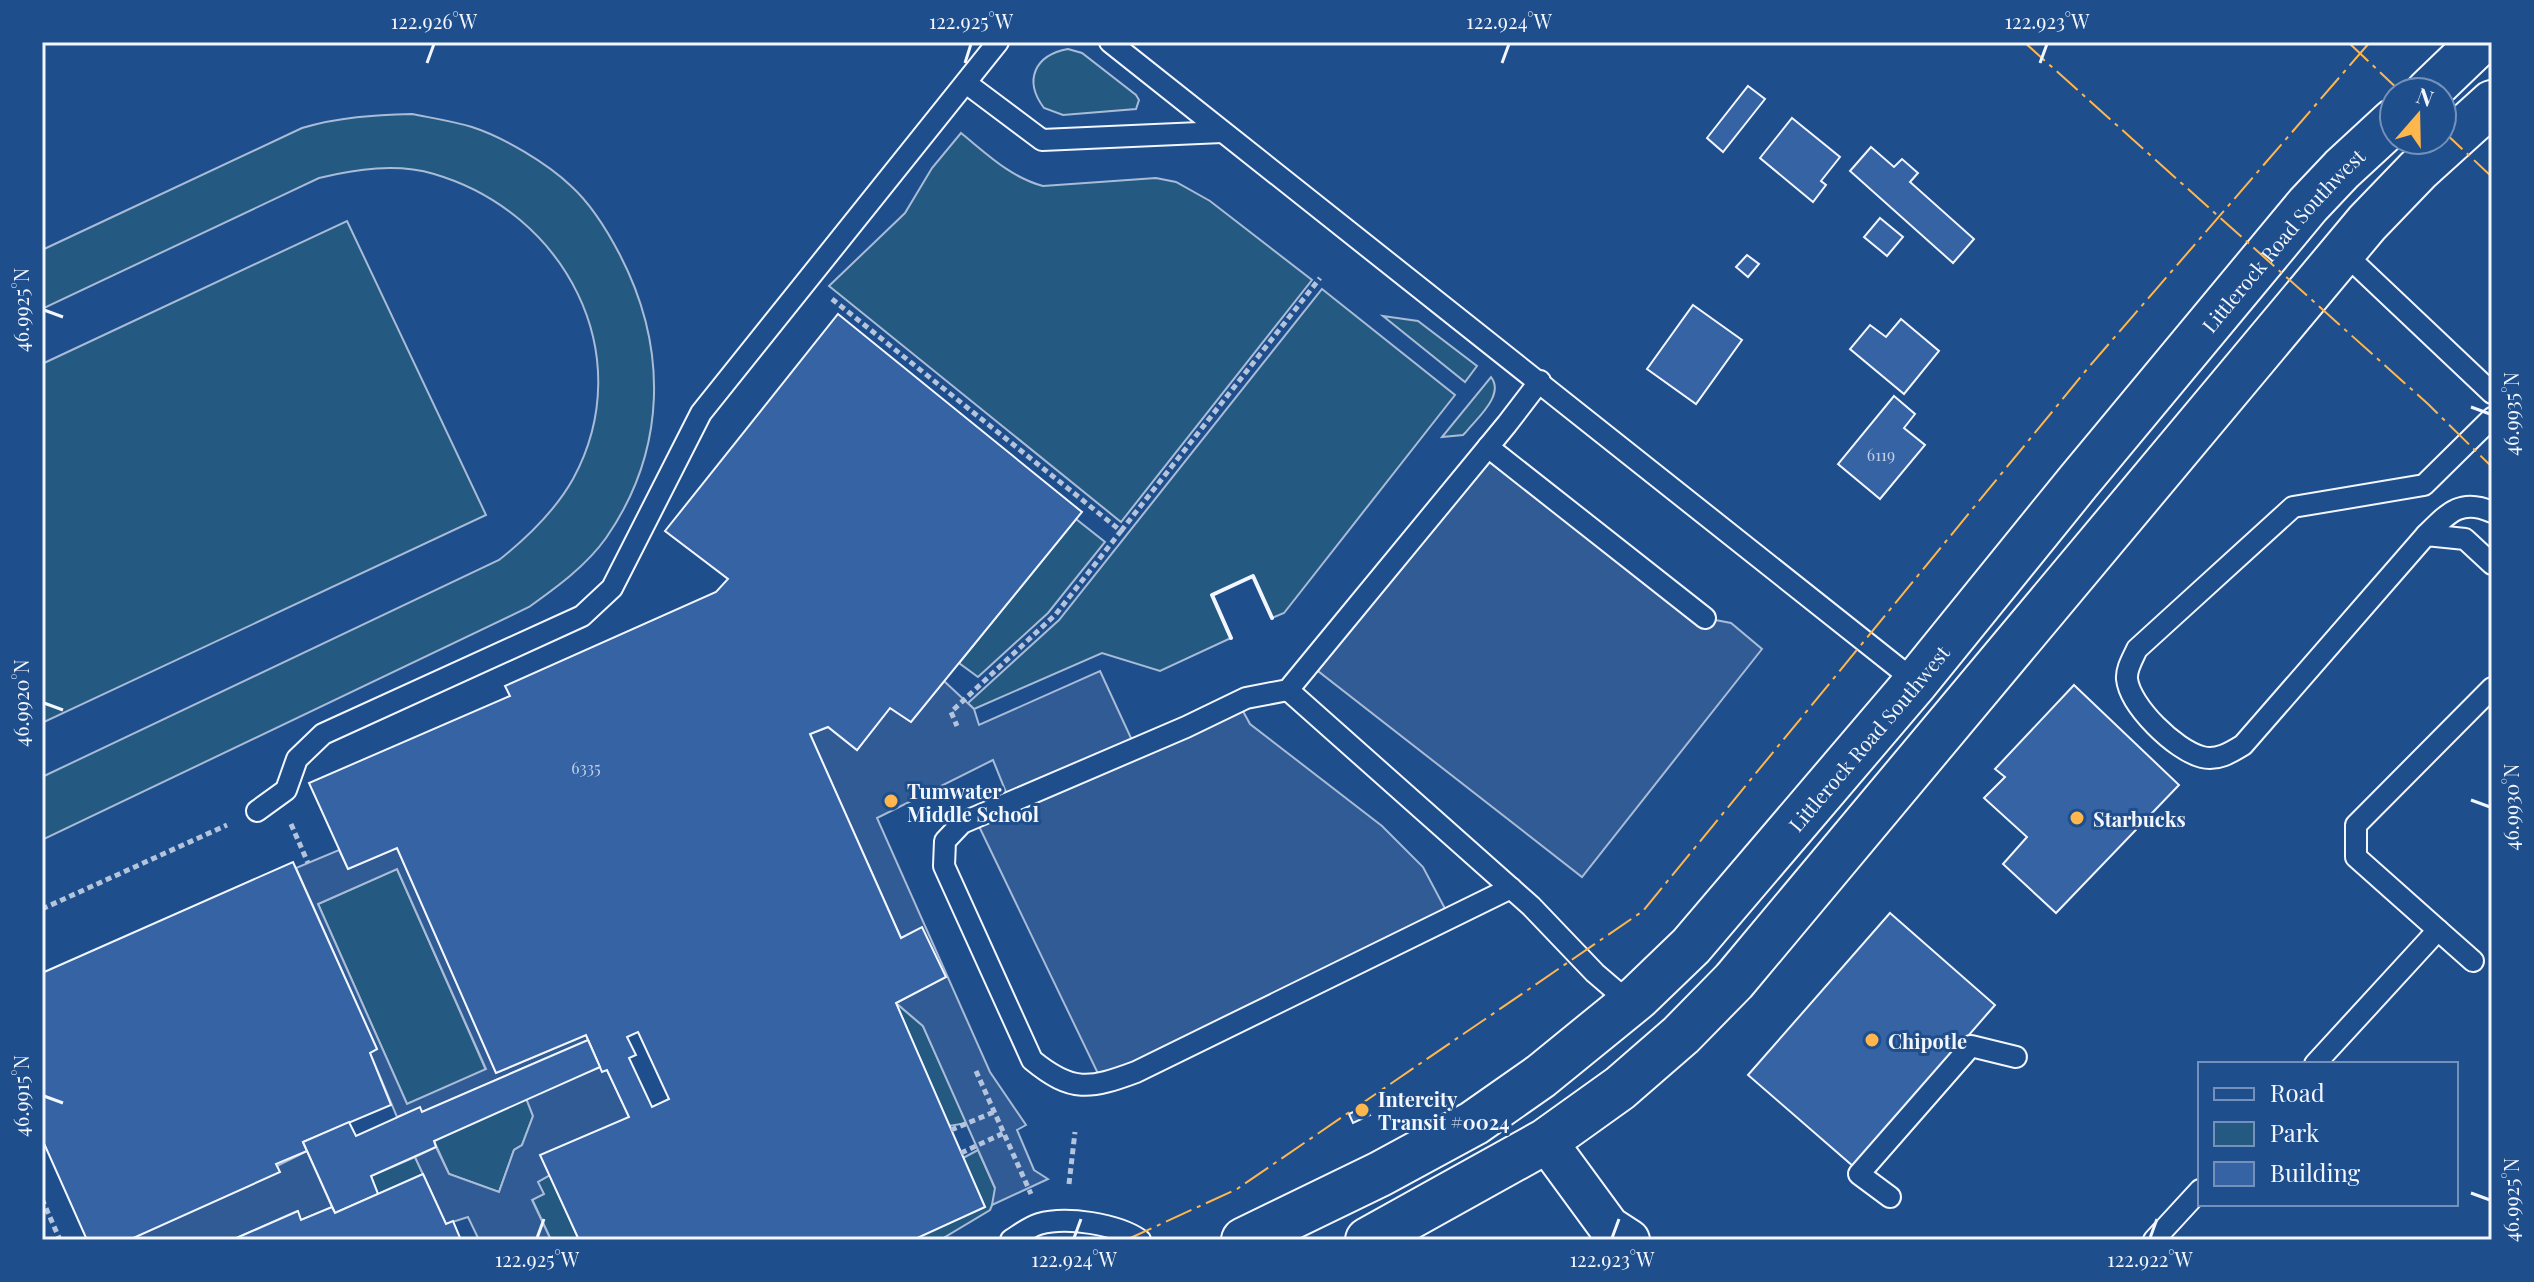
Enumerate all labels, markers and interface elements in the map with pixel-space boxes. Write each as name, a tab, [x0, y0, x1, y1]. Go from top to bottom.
text: 122.926°W	[391, 7, 478, 34]
text: 122.925°W	[929, 7, 1014, 34]
text: 122.924°W	[1466, 7, 1553, 34]
text: 122.923°W	[2005, 7, 2090, 34]
north arrow	[2378, 76, 2458, 156]
text: N	[2413, 79, 2438, 113]
street label: Littlerock Road Southwest	[2195, 141, 2370, 337]
text: 46.9925°N	[7, 268, 34, 352]
text: 46.9935°N	[2497, 372, 2524, 456]
house number: 6119	[1867, 444, 1895, 465]
street label: Littlerock Road Southwest	[1782, 638, 1955, 836]
text: 46.9920°N	[7, 659, 34, 747]
house number: 6335	[571, 757, 601, 778]
text: 46.9930°N	[2497, 764, 2524, 850]
place label: Tumwater Middle School	[907, 777, 1039, 827]
marker: Tumwater Middle School	[882, 792, 900, 810]
place label: Starbucks	[2093, 805, 2186, 832]
marker: Starbucks	[2068, 809, 2086, 827]
place label: Chipotle	[1888, 1027, 1967, 1054]
marker: Chipotle	[1863, 1031, 1881, 1049]
text: 46.9915°N	[7, 1055, 34, 1137]
legend	[2198, 1062, 2458, 1206]
text: Road	[2270, 1076, 2325, 1108]
place label: Intercity Transit #0024	[1378, 1085, 1510, 1135]
marker: Intercity Transit #0024	[1353, 1101, 1371, 1119]
text: Park	[2270, 1116, 2320, 1148]
text: Building	[2270, 1156, 2361, 1188]
text: 46.9925°N	[2497, 1158, 2524, 1242]
text: 122.925°W	[495, 1245, 580, 1272]
text: 122.924°W	[1031, 1245, 1118, 1272]
text: 122.923°W	[1570, 1245, 1655, 1272]
text: 122.922°W	[2107, 1245, 2194, 1272]

